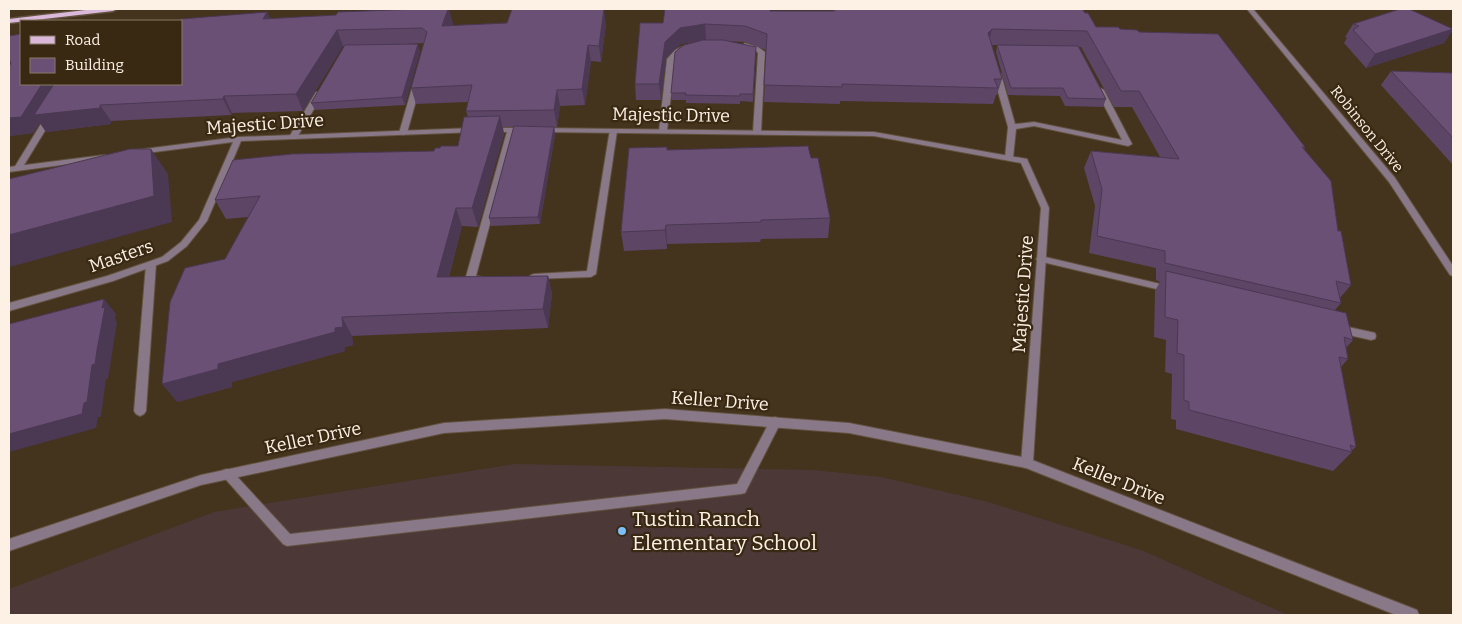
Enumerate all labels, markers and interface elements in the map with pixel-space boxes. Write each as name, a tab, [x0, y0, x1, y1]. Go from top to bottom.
legend	[20, 20, 182, 85]
text: Road	[65, 31, 100, 49]
text: Building	[65, 56, 124, 74]
street label: Robinson Drive	[1327, 82, 1407, 176]
street label: Majestic Drive	[612, 103, 730, 127]
street label: Majestic Drive	[205, 109, 325, 139]
street label: Majestic Drive	[1008, 234, 1038, 354]
street label: Masters	[86, 235, 156, 277]
street label: Keller Drive	[670, 387, 770, 415]
street label: Keller Drive	[263, 417, 363, 459]
street label: Keller Drive	[1069, 452, 1169, 510]
place label: Tustin Ranch Elementary School	[632, 506, 817, 556]
marker: Tustin Ranch Elementary School	[616, 525, 628, 537]

